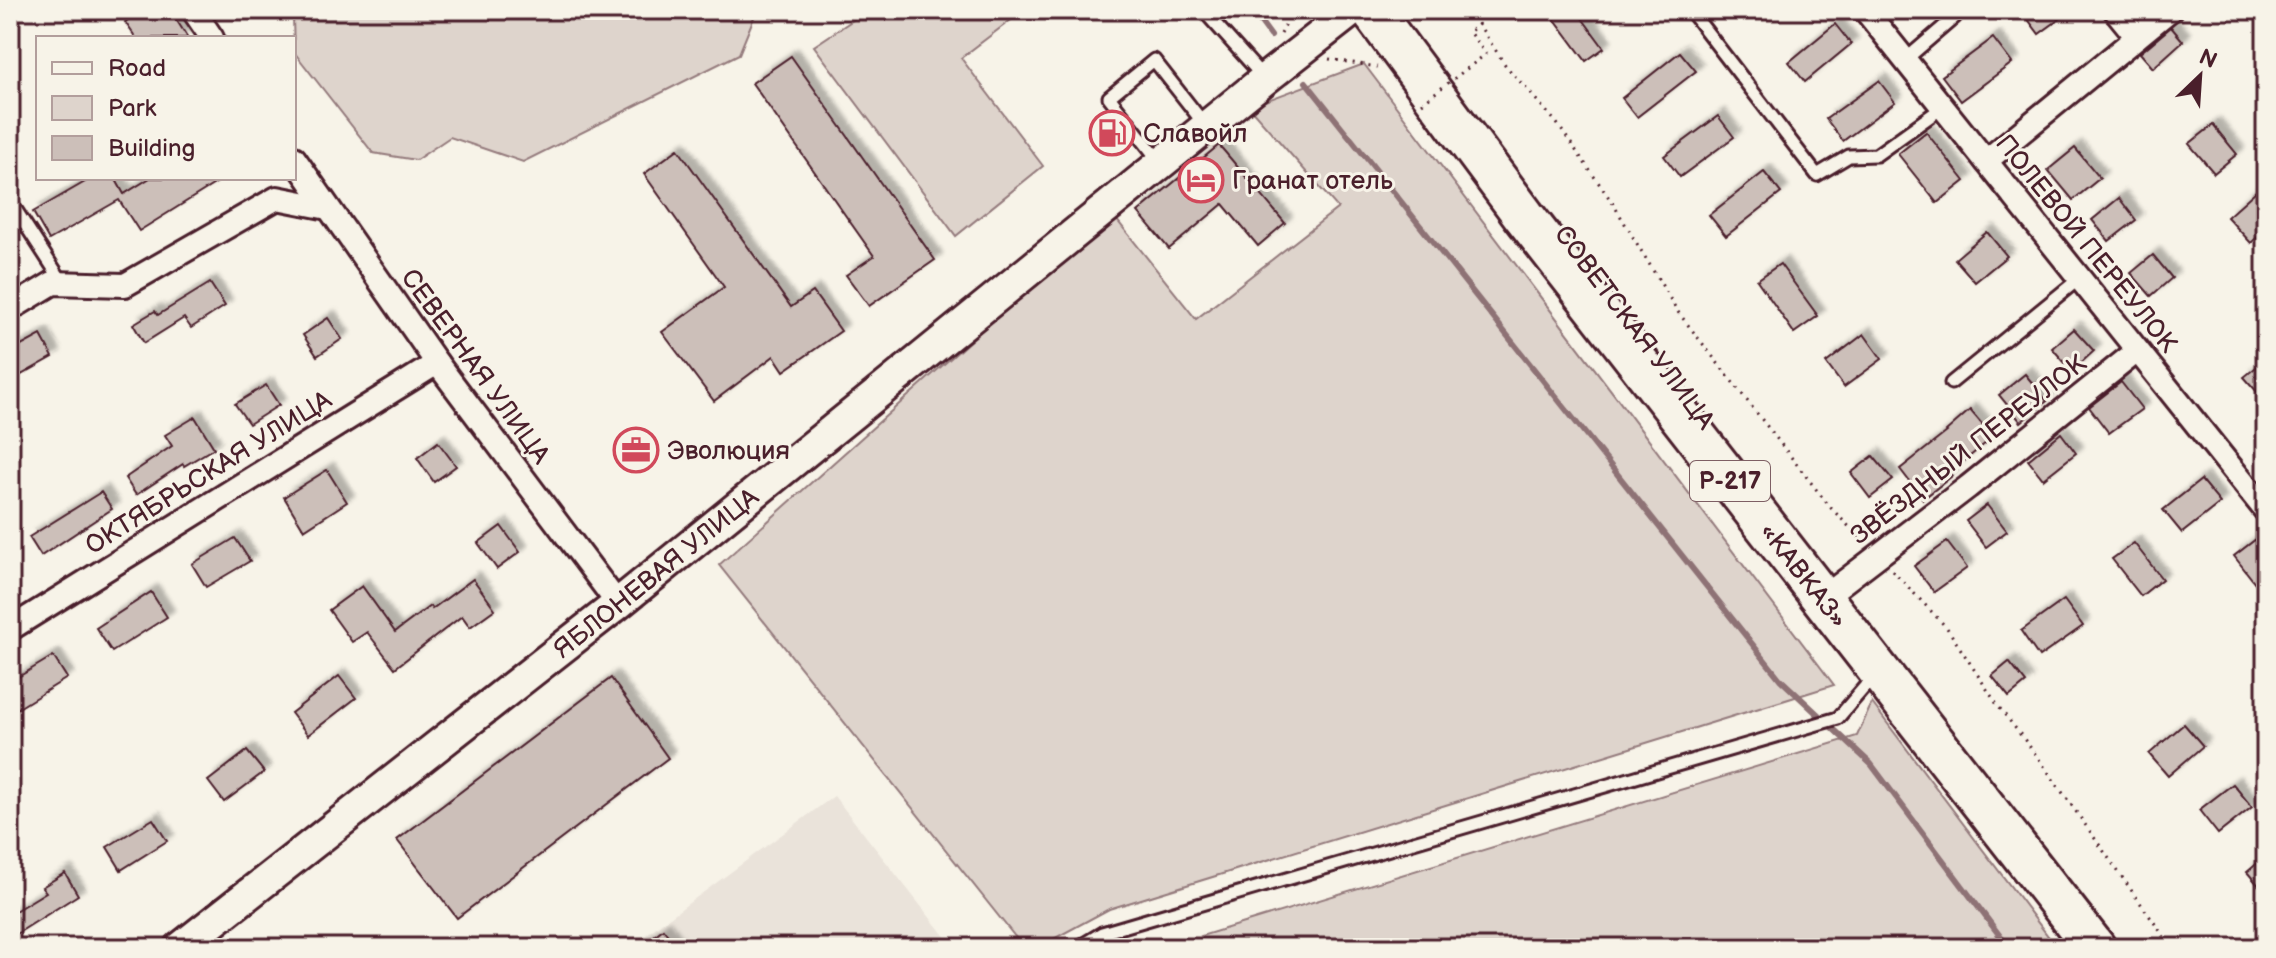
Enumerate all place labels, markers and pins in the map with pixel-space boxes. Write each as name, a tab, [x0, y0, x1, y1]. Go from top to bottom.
fuel station icon: Славойл	[1088, 109, 1136, 157]
place label: Славойл	[1143, 119, 1248, 150]
hotel icon: Гранат отель	[1177, 156, 1225, 204]
place label: Гранат отель	[1232, 166, 1393, 197]
office icon: Эволюция	[612, 426, 660, 474]
place label: Эволюция	[667, 436, 790, 467]

